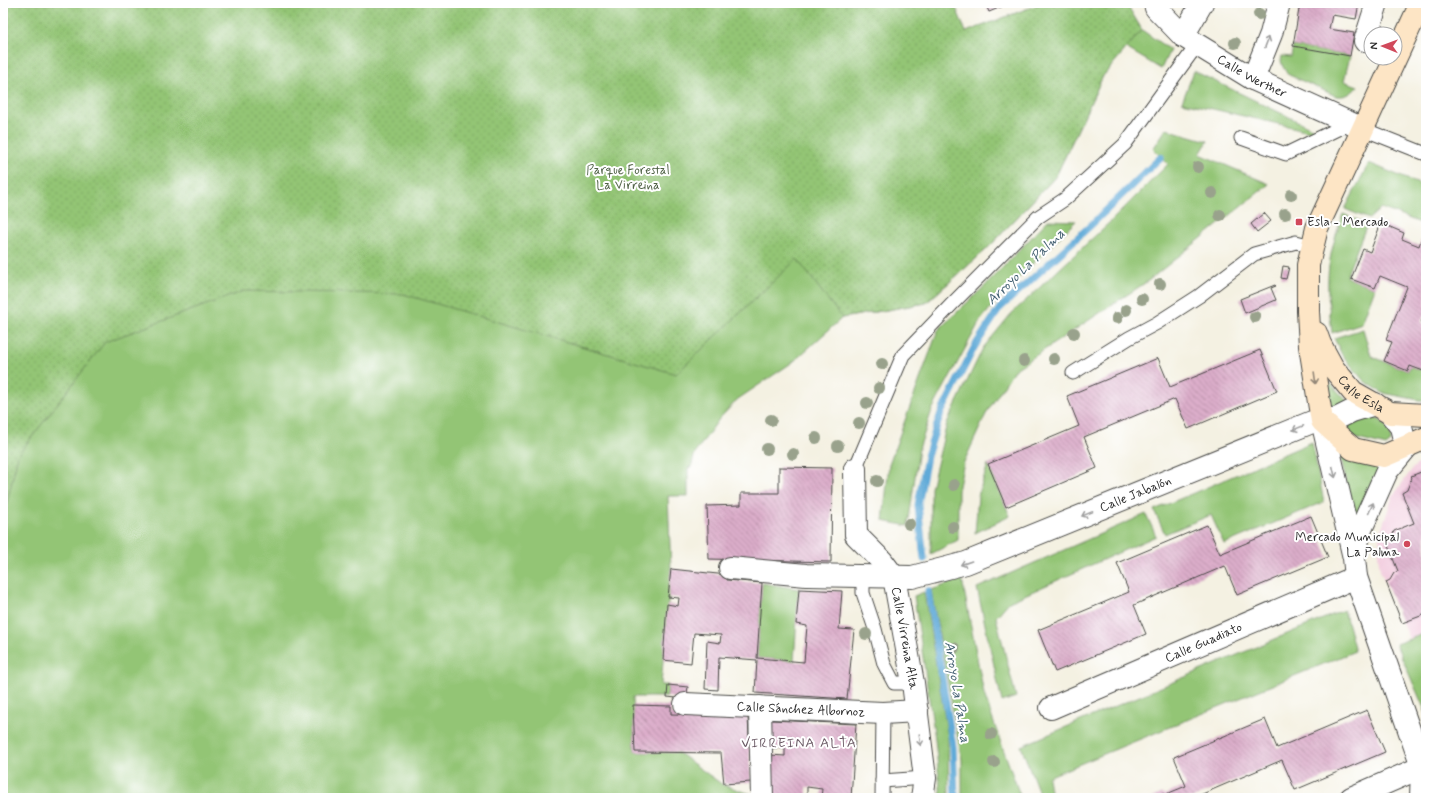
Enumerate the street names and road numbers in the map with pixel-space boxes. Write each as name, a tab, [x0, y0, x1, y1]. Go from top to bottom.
street label: Calle Werther	[1214, 50, 1290, 102]
street label: Calle Esla	[1334, 372, 1388, 417]
street label: Calle Jabalón	[1097, 472, 1174, 516]
street label: Calle Virreina Alta	[887, 586, 922, 691]
street label: Calle Guadiato	[1162, 618, 1245, 667]
street label: Calle Sánchez Albornoz	[736, 698, 866, 721]

